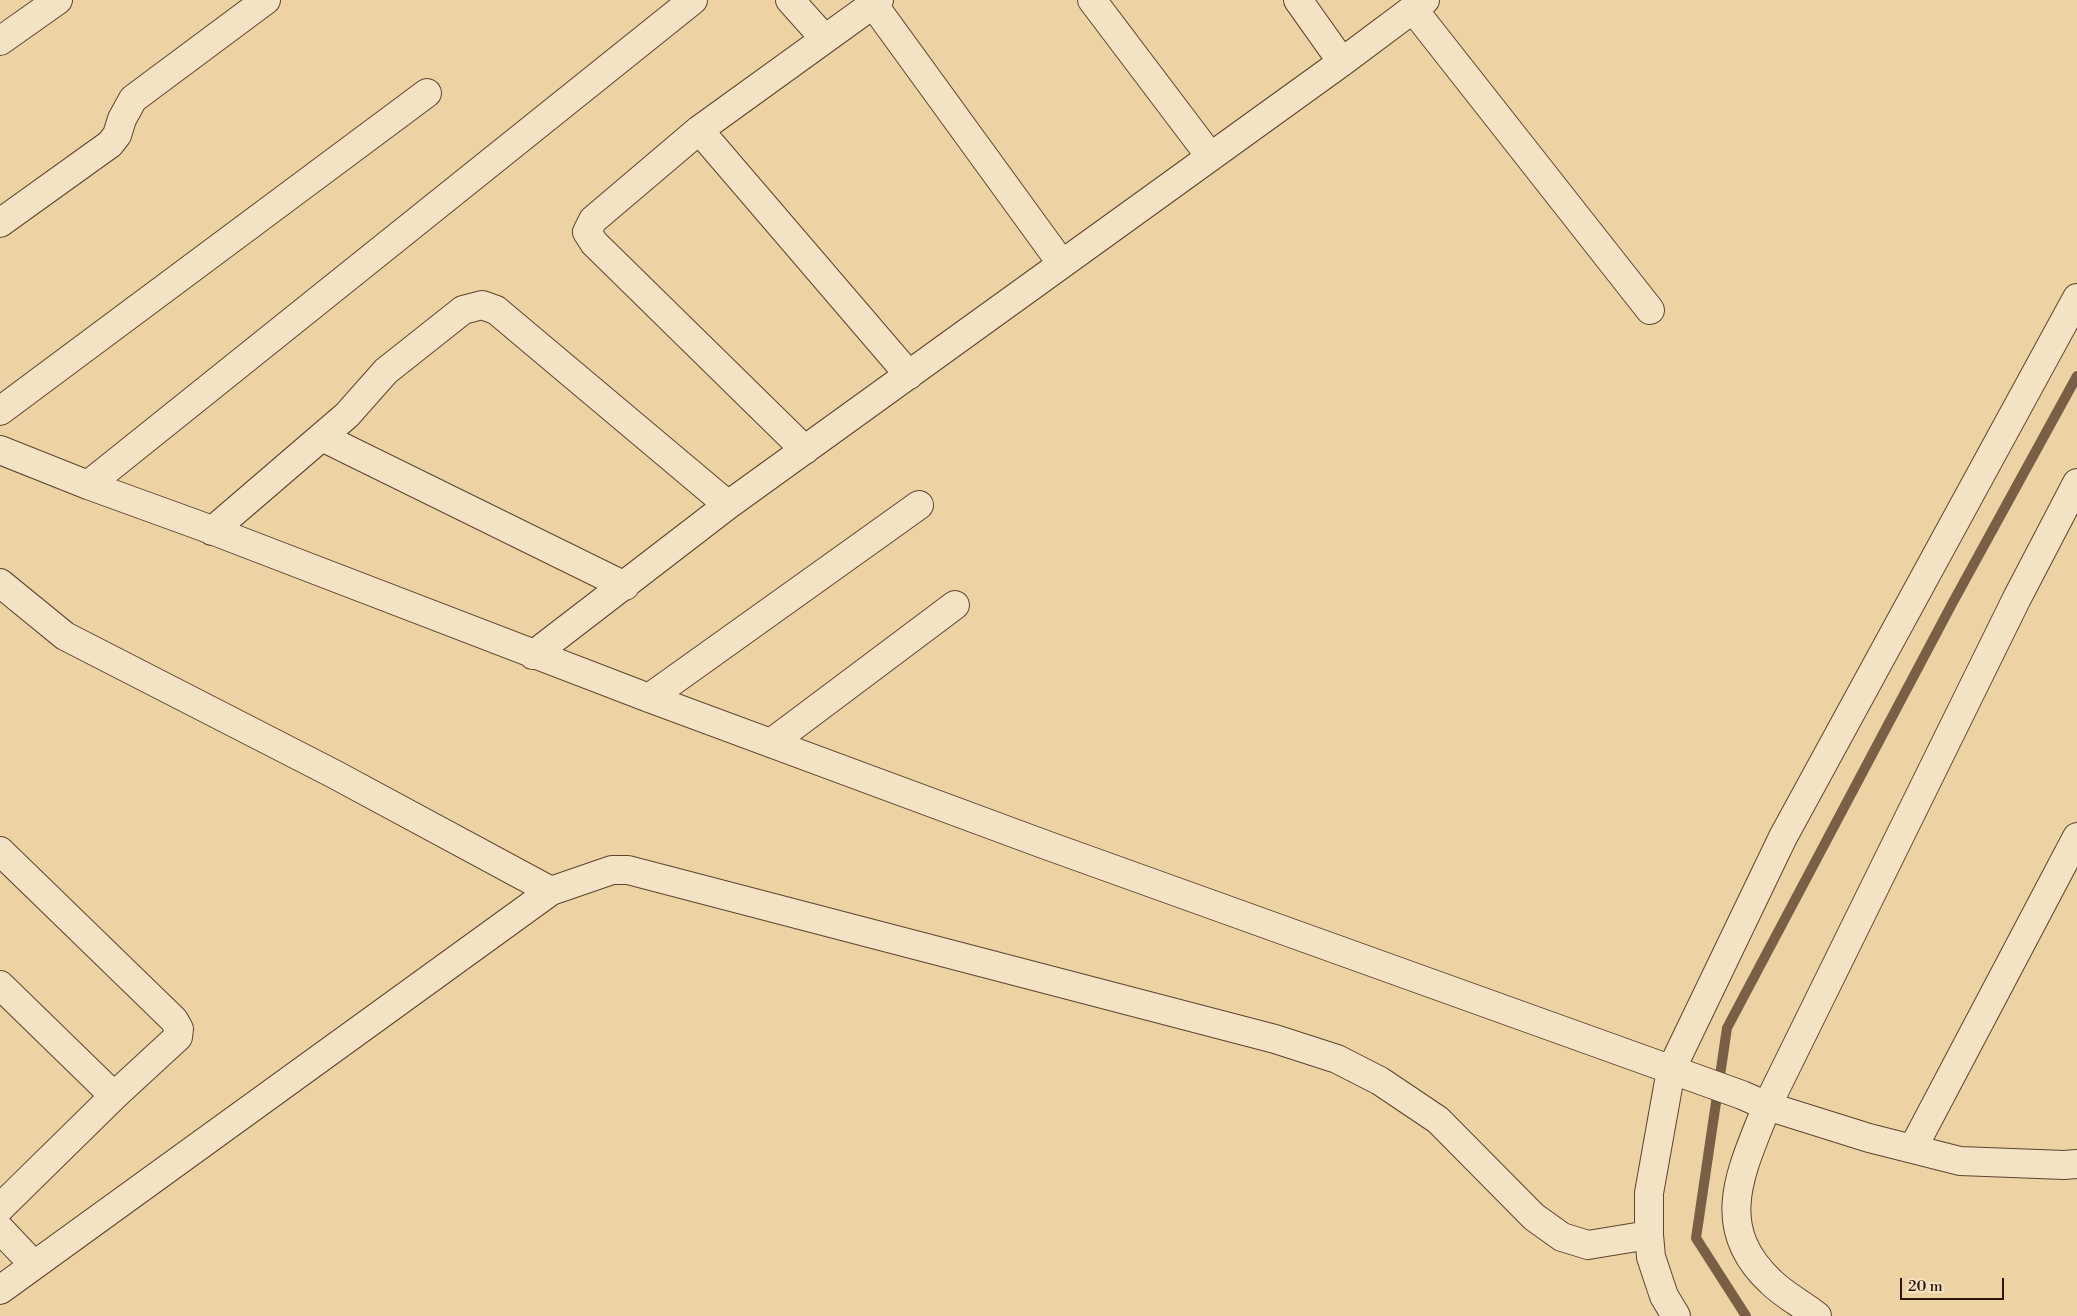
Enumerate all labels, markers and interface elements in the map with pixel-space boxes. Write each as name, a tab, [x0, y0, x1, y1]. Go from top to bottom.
scale bar	[1902, 1268, 2006, 1300]
text: 20 m	[1908, 1277, 1943, 1296]

